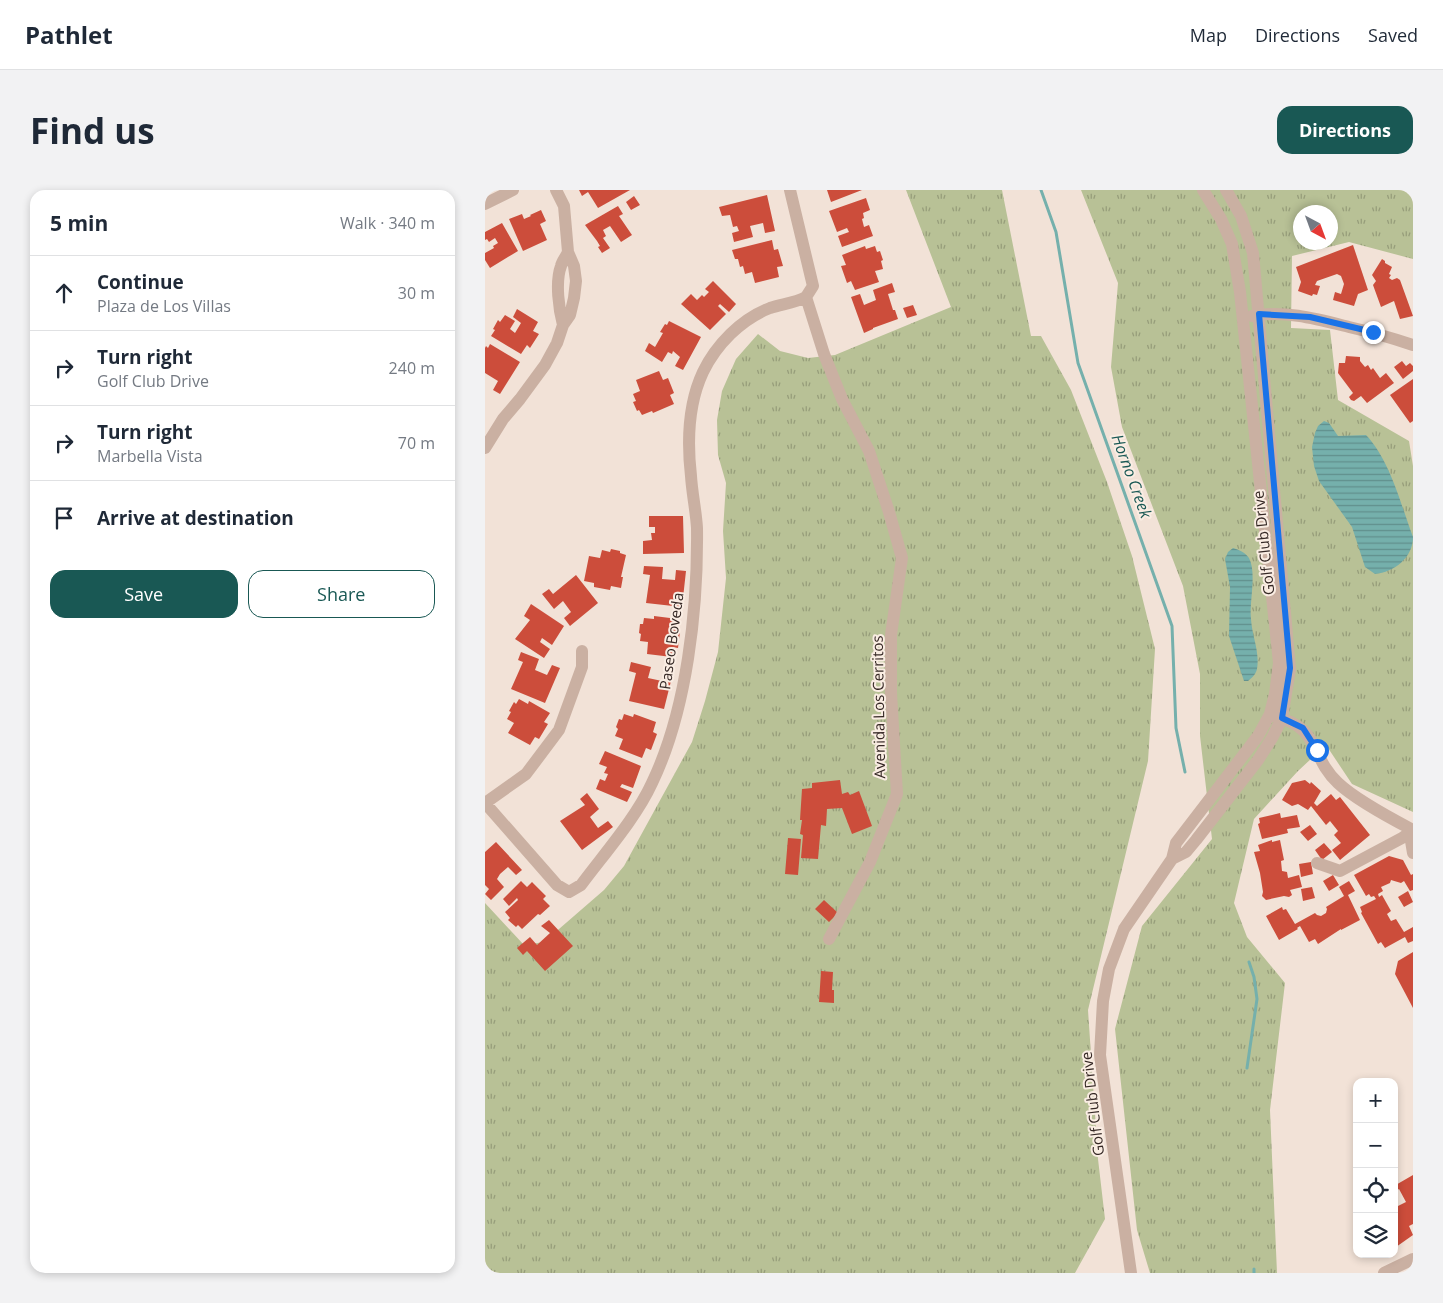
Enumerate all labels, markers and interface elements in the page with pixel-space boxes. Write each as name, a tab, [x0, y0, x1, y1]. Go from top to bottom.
text: Pathlet	[25, 18, 113, 51]
text: Map	[1190, 23, 1227, 47]
text: Directions	[1255, 23, 1340, 47]
text: Saved	[1368, 23, 1418, 47]
button: Directions	[1277, 106, 1413, 154]
text: Find us	[30, 107, 155, 154]
north arrow	[1293, 205, 1338, 250]
text: 5 min	[50, 209, 108, 237]
text: Walk · 340 m	[340, 212, 435, 234]
text: Continue	[97, 269, 184, 295]
icon: ahead	[50, 279, 78, 307]
text: 30 m	[398, 282, 435, 304]
text: Plaza de Los Villas	[97, 295, 231, 317]
route end	[1362, 321, 1385, 344]
text: Turn right	[97, 344, 192, 370]
icon: right	[50, 354, 78, 382]
text: 240 m	[389, 357, 435, 379]
text: Golf Club Drive	[97, 370, 209, 392]
text: Turn right	[97, 419, 192, 445]
icon: right	[50, 429, 78, 457]
water label: Horno Creek	[1107, 431, 1158, 522]
text: 70 m	[398, 432, 435, 454]
text: Marbella Vista	[97, 445, 203, 467]
street label: Golf Club Drive	[1248, 490, 1278, 596]
icon: arrive	[50, 504, 78, 532]
text: Arrive at destination	[97, 505, 294, 531]
button: Save	[50, 570, 238, 618]
button: Share	[248, 570, 435, 618]
street label: Paseo Boveda	[654, 591, 688, 691]
street label: Avenida Los Cerritos	[867, 635, 889, 779]
route start	[1306, 739, 1329, 762]
street label: Golf Club Drive	[1076, 1051, 1108, 1157]
map controls	[1353, 1078, 1398, 1258]
button: +	[1353, 1078, 1398, 1123]
button: −	[1353, 1123, 1398, 1168]
button: locate	[1353, 1168, 1398, 1213]
button: layers	[1353, 1213, 1398, 1258]

